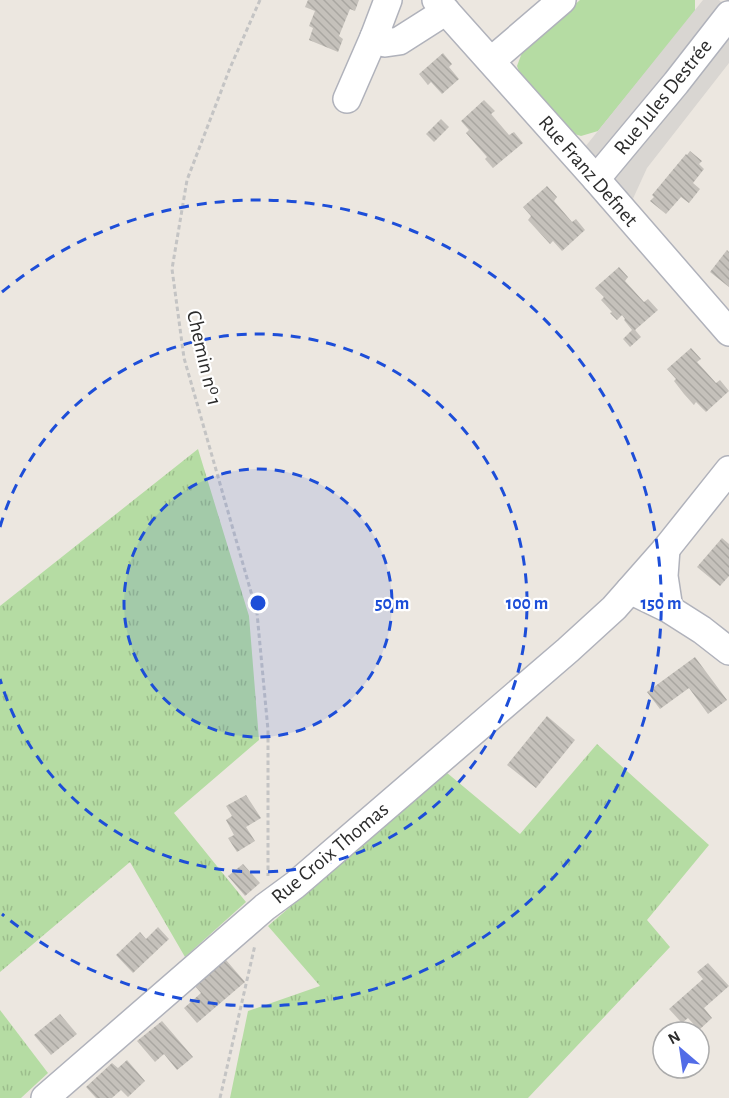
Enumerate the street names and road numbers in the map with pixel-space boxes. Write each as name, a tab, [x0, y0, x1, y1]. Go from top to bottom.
street label: Rue Jules Destrée	[610, 35, 716, 159]
street label: Rue Franz Defnet	[534, 112, 642, 231]
street label: Chemin nᵒ 1	[183, 308, 225, 408]
street label: Rue Croix Thomas	[267, 798, 393, 908]

